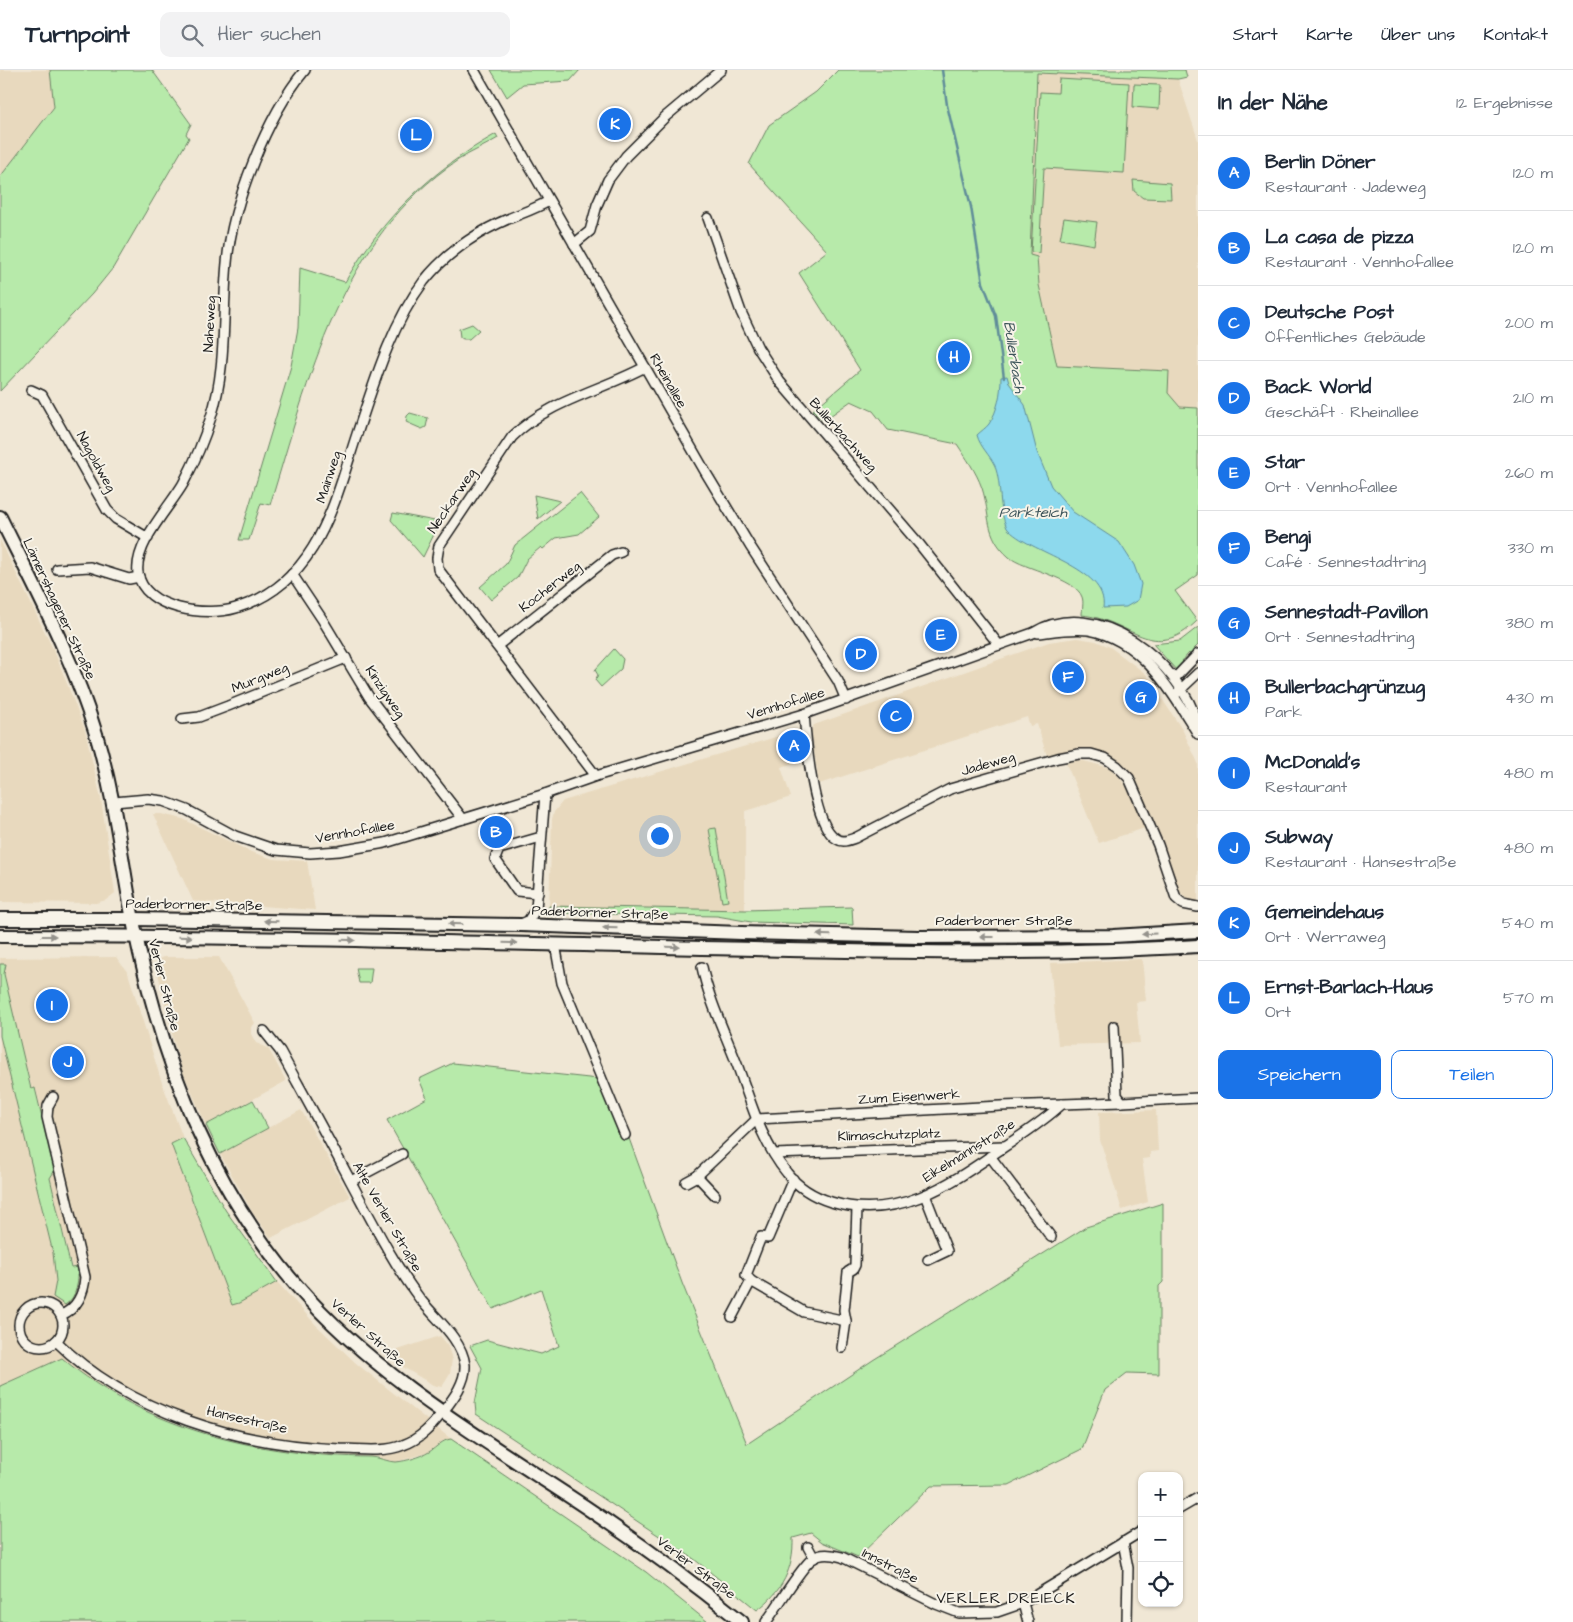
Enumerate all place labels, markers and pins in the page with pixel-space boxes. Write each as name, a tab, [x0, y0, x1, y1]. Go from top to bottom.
pin: K	[599, 105, 631, 143]
pin: L	[400, 116, 432, 154]
pin: H	[938, 338, 970, 376]
pin: E	[925, 616, 957, 654]
pin: D	[845, 635, 877, 673]
pin: F	[1052, 658, 1084, 696]
pin: G	[1125, 678, 1157, 716]
pin: C	[880, 697, 912, 735]
pin: A	[778, 727, 810, 765]
pin: B	[480, 813, 512, 851]
pin: I	[36, 986, 68, 1024]
pin: J	[52, 1043, 84, 1081]

